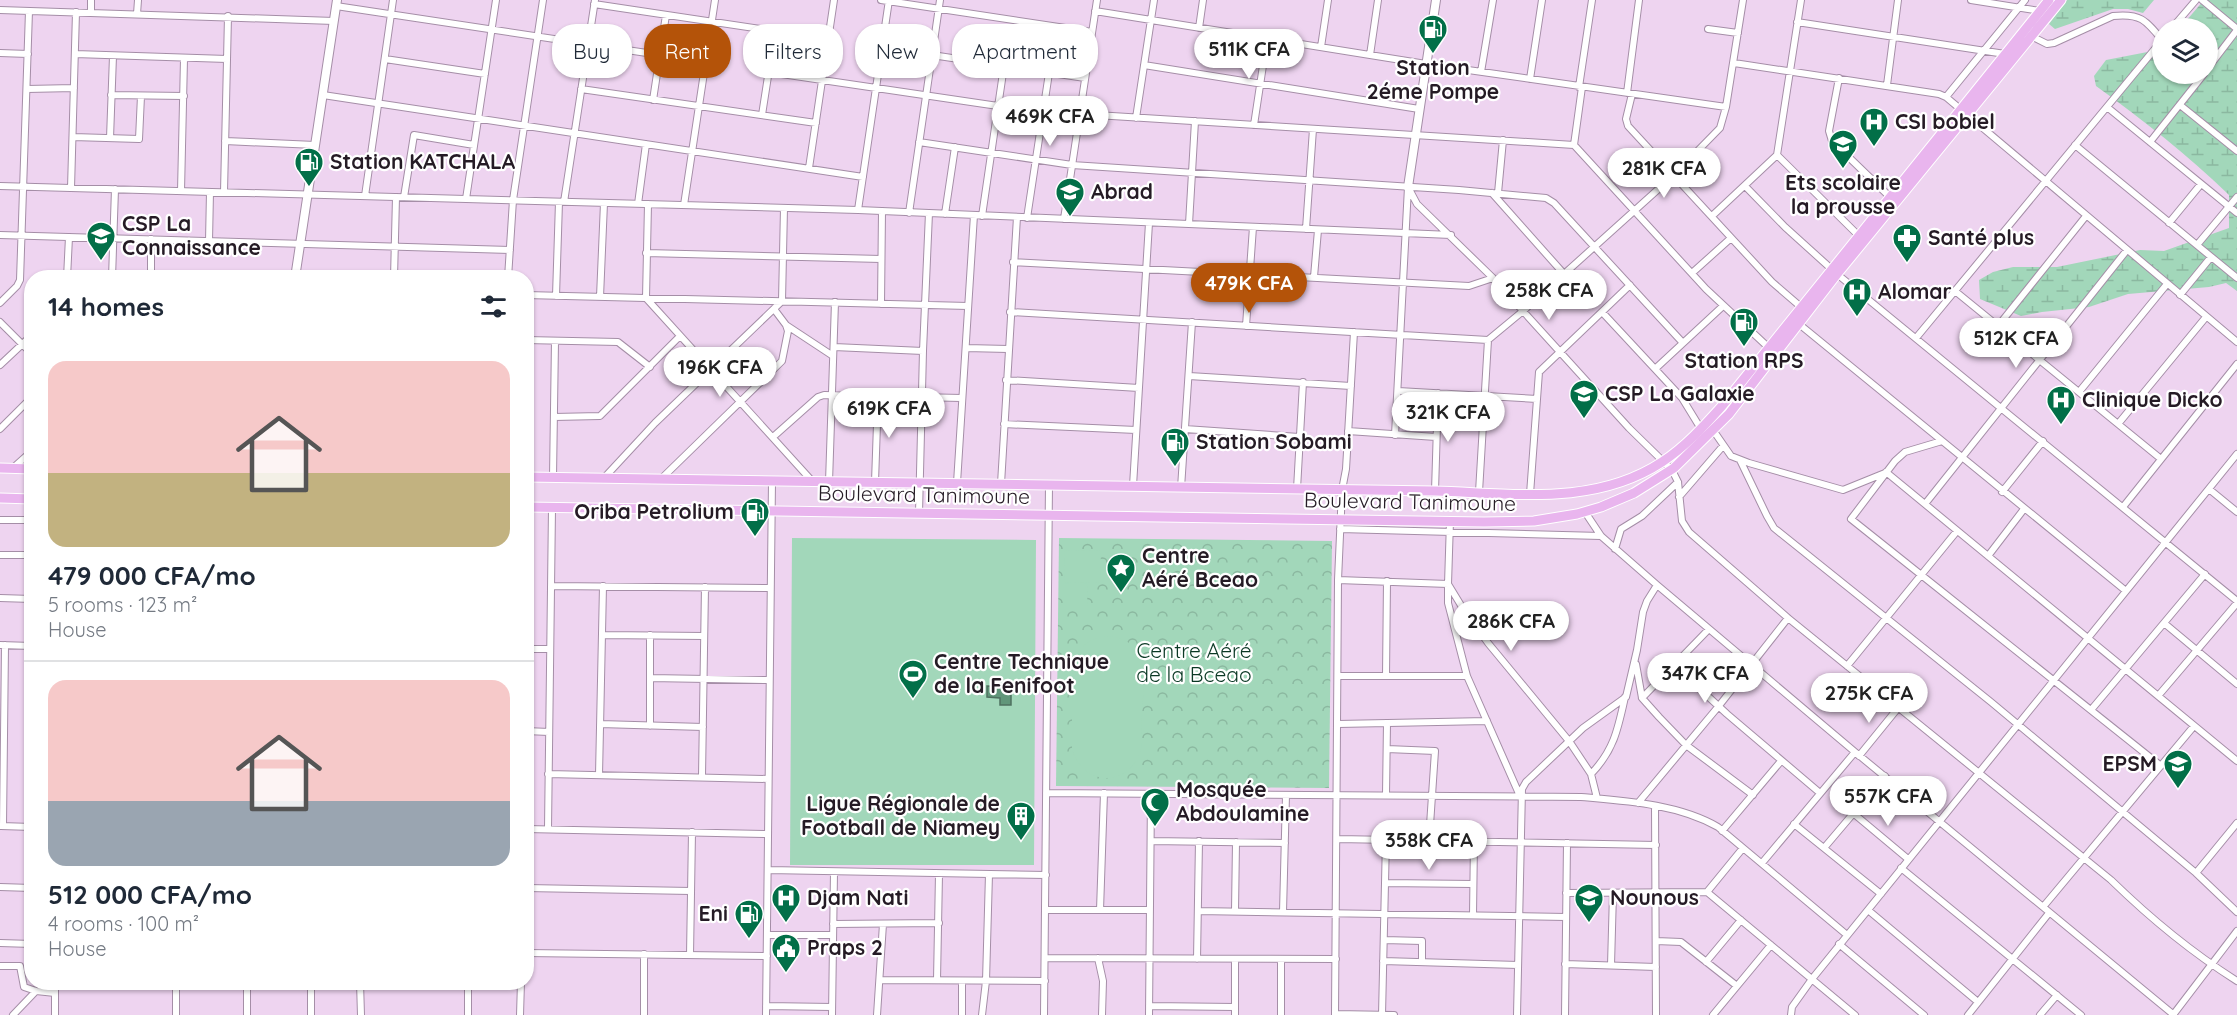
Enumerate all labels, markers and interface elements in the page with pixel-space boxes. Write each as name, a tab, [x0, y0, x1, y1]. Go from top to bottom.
fuel station icon: Station 2éme Pompe	[1417, 13, 1449, 55]
map controls	[2152, 18, 2218, 84]
button: layers	[2152, 18, 2218, 84]
chip: Buy	[552, 24, 632, 78]
chip: Rent	[644, 24, 731, 78]
chip: Filters	[743, 24, 843, 78]
chip: New	[855, 24, 940, 78]
chip: Apartment	[952, 24, 1098, 78]
pin: 511K CFA	[1187, 29, 1311, 80]
text: 511K CFA	[1208, 36, 1290, 61]
place label: Station 2éme Pompe	[1367, 54, 1499, 104]
pin: 469K CFA	[988, 96, 1112, 147]
text: 469K CFA	[1006, 103, 1094, 128]
hospital icon: CSI bobiel	[1858, 106, 1890, 148]
place label: CSI bobiel	[1895, 108, 1995, 134]
school or university icon: Ets scolaire la prousse	[1827, 128, 1859, 170]
fuel station icon: Station KATCHALA	[293, 146, 325, 188]
place label: Station KATCHALA	[330, 148, 516, 174]
pin: 281K CFA	[1602, 148, 1726, 199]
text: 281K CFA	[1622, 155, 1706, 180]
place label: Ets scolaire la prousse	[1785, 169, 1901, 219]
school or university icon: Abrad	[1054, 176, 1086, 218]
place label: Abrad	[1091, 178, 1153, 204]
place label: CSP La Connaissance	[122, 210, 261, 260]
school or university icon: CSP La Connaissance	[85, 220, 117, 262]
pharmacy icon: Santé plus	[1891, 222, 1923, 264]
place label: Santé plus	[1928, 224, 2034, 250]
pin: 479K CFA	[1187, 263, 1311, 314]
text: 479K CFA	[1205, 270, 1293, 295]
pin: 258K CFA	[1487, 270, 1611, 321]
hospital icon: Alomar	[1841, 276, 1873, 318]
text: 258K CFA	[1505, 277, 1593, 302]
place label: Alomar	[1878, 278, 1952, 304]
text: 14 homes	[48, 290, 164, 323]
icon: filters	[477, 290, 510, 323]
fuel station icon: Station RPS	[1728, 306, 1760, 348]
pin: 512K CFA	[1954, 318, 2078, 369]
text: 512K CFA	[1973, 325, 2059, 350]
pin: 196K CFA	[658, 347, 782, 398]
place label: Station RPS	[1685, 347, 1804, 373]
text: 196K CFA	[678, 354, 762, 379]
school or university icon: CSP La Galaxie	[1568, 378, 1600, 420]
place label: CSP La Galaxie	[1605, 380, 1755, 406]
hospital icon: Clinique Dicko	[2045, 384, 2077, 426]
place label: Clinique Dicko	[2082, 386, 2223, 412]
pin: 619K CFA	[827, 388, 951, 439]
pin: 321K CFA	[1386, 392, 1510, 443]
text: 619K CFA	[847, 395, 931, 420]
text: 321K CFA	[1406, 399, 1490, 424]
icon: home	[225, 400, 333, 508]
fuel station icon: Station Sobami	[1159, 426, 1191, 468]
place label: Station Sobami	[1196, 428, 1352, 454]
street label: Boulevard Tanimoune	[818, 479, 1030, 509]
street label: Boulevard Tanimoune	[1304, 486, 1516, 516]
fuel station icon: Oriba Petrolium	[739, 496, 771, 538]
place label: Oriba Petrolium	[574, 498, 734, 524]
place label: Centre Aéré Bceao	[1142, 542, 1258, 592]
place icon: Centre Aéré Bceao	[1105, 552, 1137, 594]
text: 479 000 CFA/mo	[48, 559, 256, 592]
text: 5 rooms · 123 m²	[48, 592, 197, 617]
pin: 286K CFA	[1449, 601, 1573, 652]
text: 286K CFA	[1467, 608, 1555, 633]
text: House	[48, 617, 107, 642]
park label: Centre Aéré de la Bceao	[1136, 637, 1252, 687]
place label: Centre Technique de la Fenifoot	[934, 648, 1109, 698]
pin: 347K CFA	[1643, 653, 1767, 704]
sports icon: Centre Technique de la Fenifoot	[897, 658, 929, 700]
text: 347K CFA	[1661, 660, 1749, 685]
pin: 275K CFA	[1807, 673, 1931, 724]
text: 275K CFA	[1825, 680, 1913, 705]
icon: home	[225, 719, 333, 827]
school or university icon: EPSM	[2162, 748, 2194, 790]
place label: EPSM	[2103, 750, 2157, 776]
place label: Mosquée Abdoulamine	[1176, 776, 1309, 826]
pin: 557K CFA	[1826, 776, 1950, 827]
text: 557K CFA	[1844, 783, 1932, 808]
mosque icon: Mosquée Abdoulamine	[1139, 786, 1171, 828]
place label: Ligue Régionale de Football de Niamey	[801, 790, 1000, 840]
building icon: Ligue Régionale de Football de Niamey	[1005, 800, 1037, 842]
pin: 358K CFA	[1367, 820, 1491, 871]
text: 358K CFA	[1385, 827, 1473, 852]
text: 512 000 CFA/mo	[48, 878, 252, 911]
hospital icon: Djam Nati	[770, 882, 802, 924]
school or university icon: Nounous	[1573, 882, 1605, 924]
place label: Djam Nati	[807, 884, 908, 910]
place label: Nounous	[1610, 884, 1699, 910]
fuel station icon: Eni	[733, 898, 765, 940]
place label: Eni	[699, 900, 728, 926]
text: 4 rooms · 100 m²	[48, 911, 199, 936]
public building icon: Praps 2	[770, 932, 802, 974]
place label: Praps 2	[807, 934, 883, 960]
text: House	[48, 936, 107, 961]

